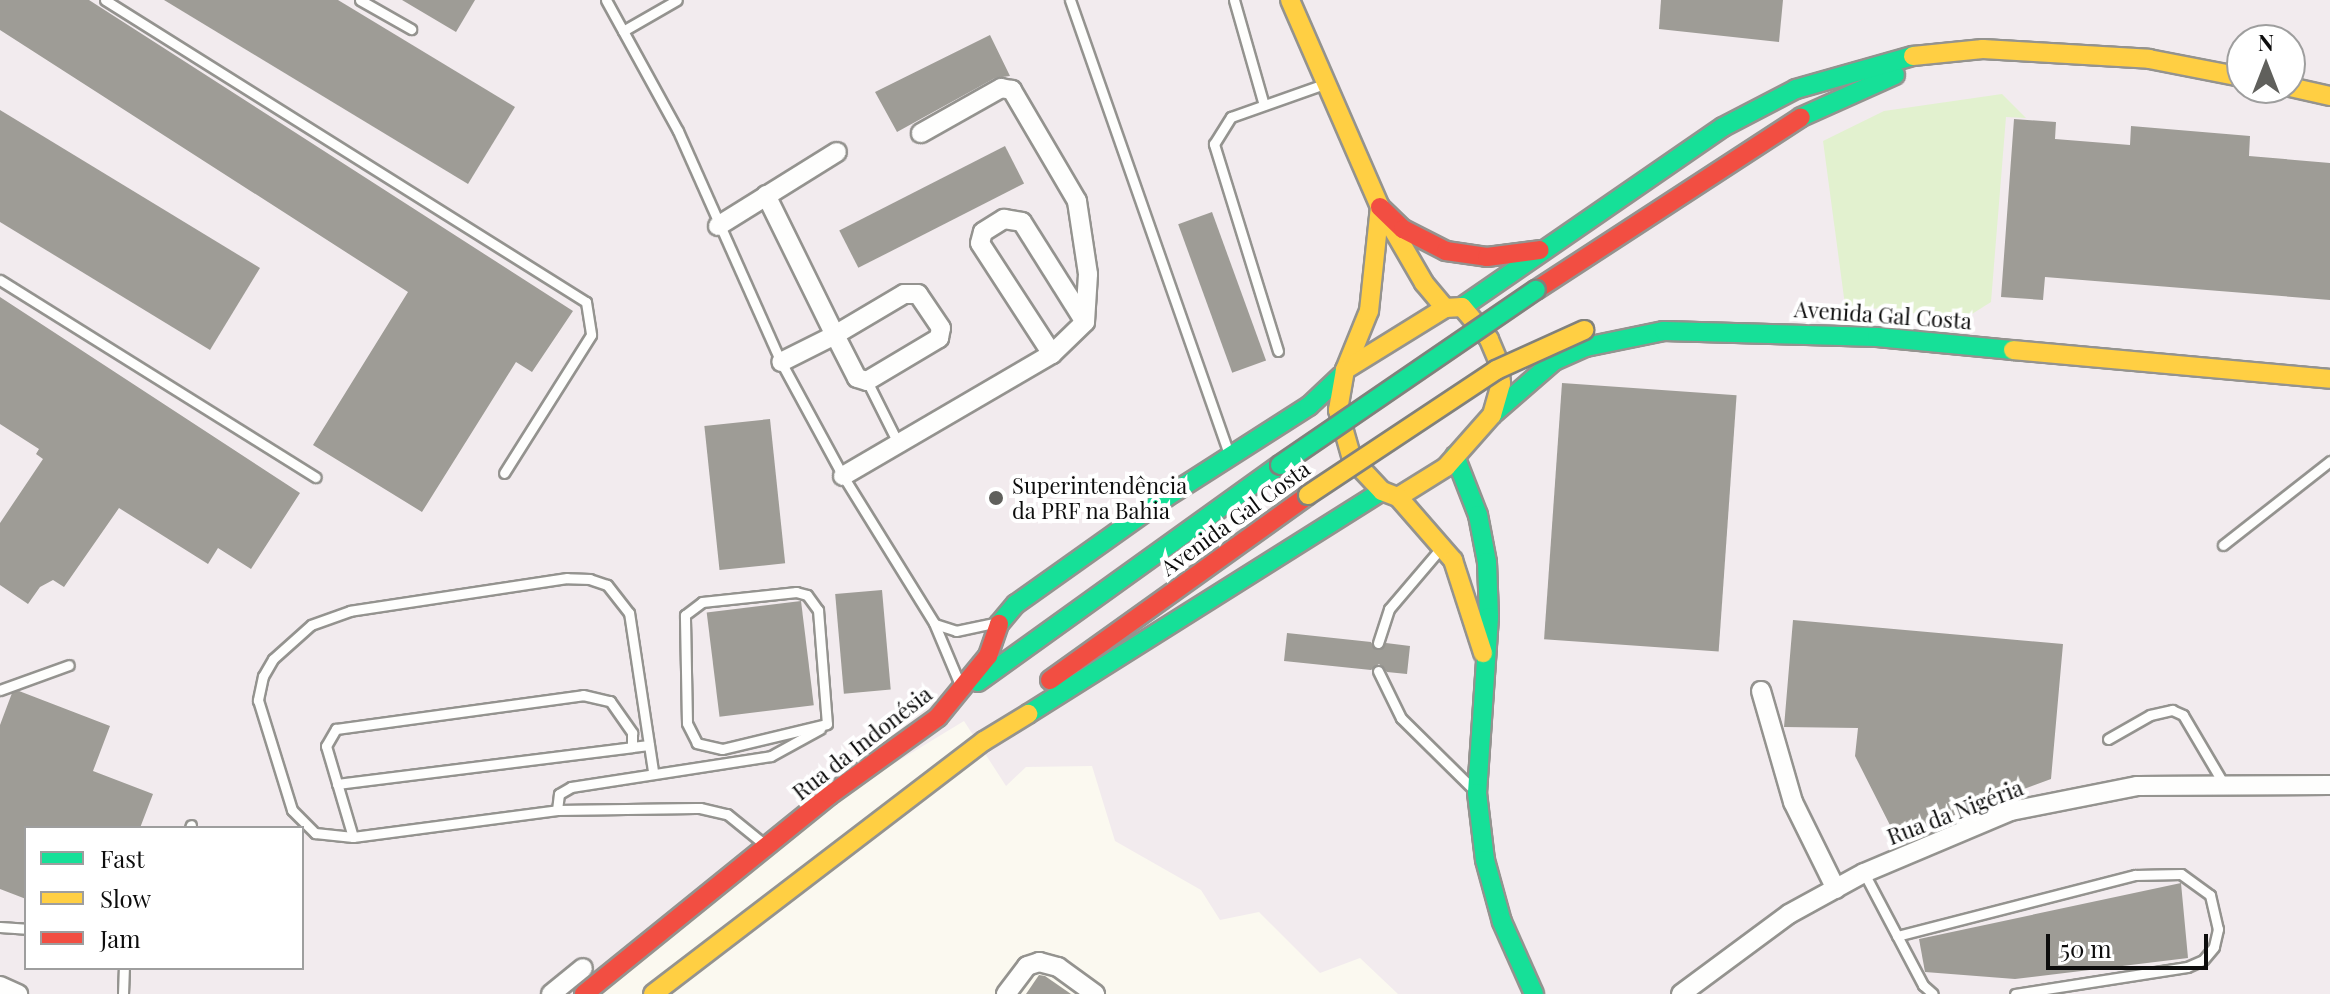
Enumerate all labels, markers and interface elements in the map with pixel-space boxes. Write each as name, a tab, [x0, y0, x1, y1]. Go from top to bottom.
north arrow	[2226, 24, 2306, 104]
text: N	[2258, 27, 2274, 57]
street label: Avenida Gal Costa	[1793, 296, 1973, 334]
street label: Avenida Gal Costa	[1155, 455, 1315, 581]
place label: Superintendência da PRF na Bahia	[1012, 472, 1187, 524]
marker: Superintendência da PRF na Bahia	[987, 489, 1005, 507]
street label: Rua da Indonésia	[787, 680, 937, 806]
street label: Rua da Nigéria	[1883, 774, 2027, 850]
legend	[24, 826, 304, 970]
text: Fast	[100, 842, 145, 874]
text: Slow	[100, 882, 151, 914]
scale bar	[2050, 918, 2212, 968]
text: Jam	[100, 922, 141, 954]
text: 50 m	[2060, 932, 2112, 964]

